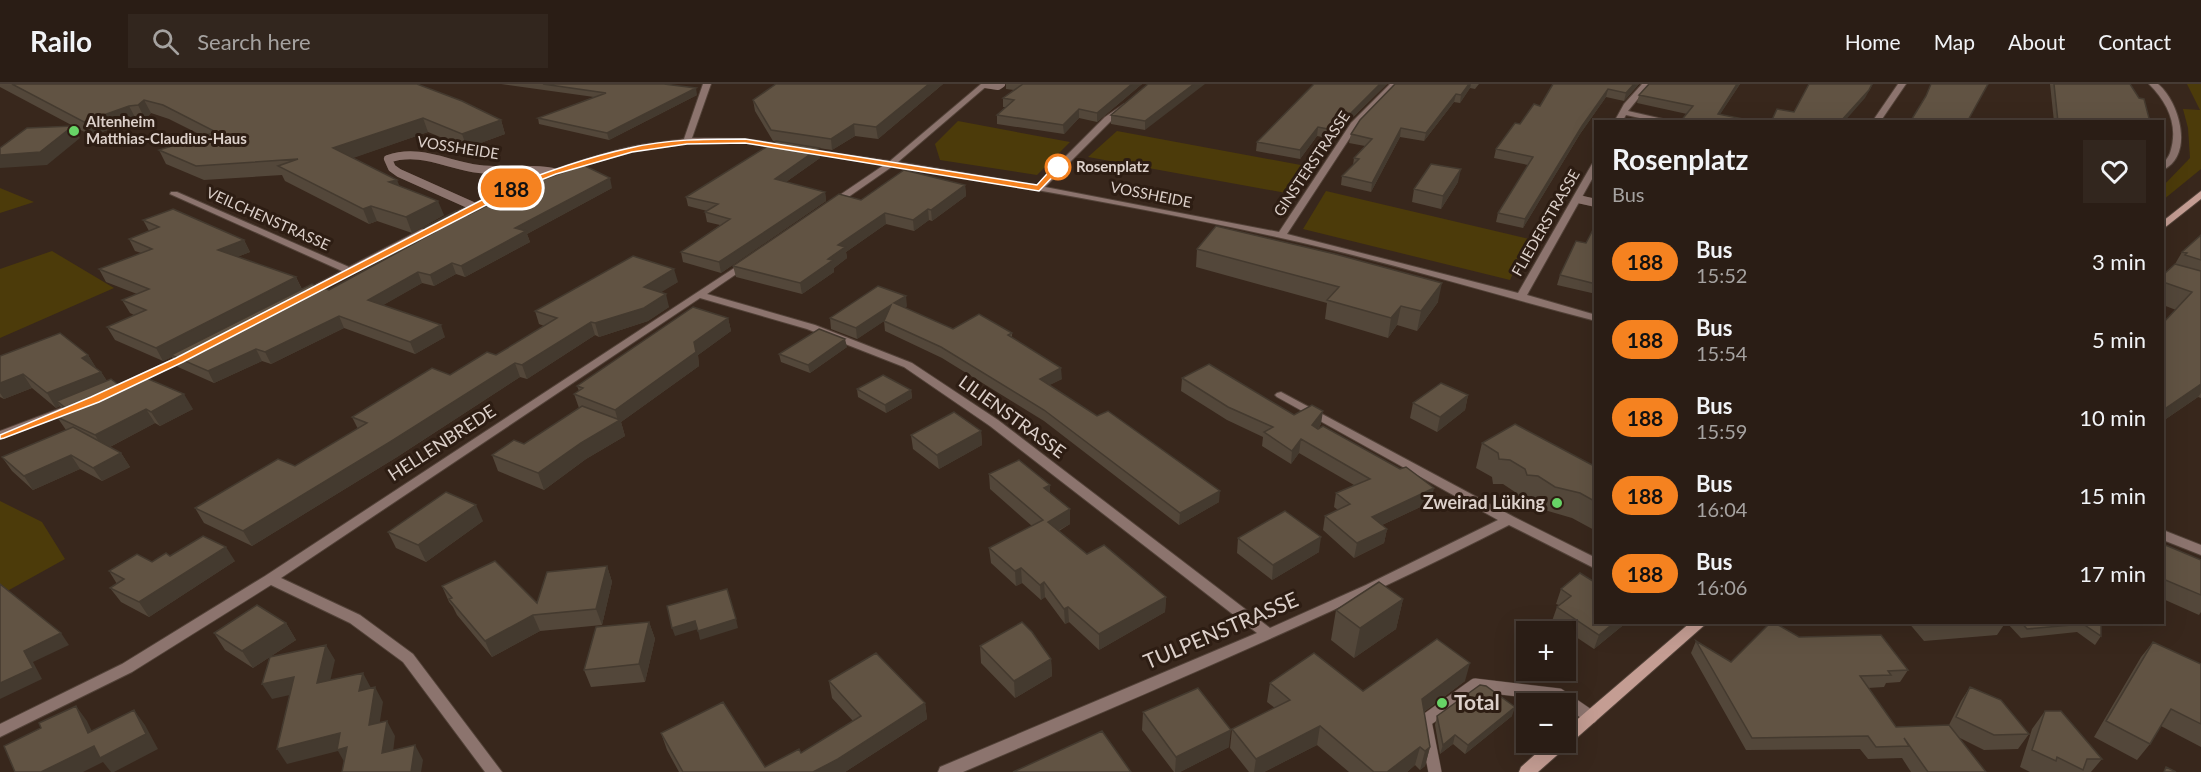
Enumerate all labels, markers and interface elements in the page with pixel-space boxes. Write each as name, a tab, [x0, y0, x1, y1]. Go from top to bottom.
search box	[128, 14, 548, 68]
text: Railo	[30, 24, 92, 58]
icon: search	[149, 25, 182, 58]
text: Search here	[197, 28, 311, 55]
text: Home	[1845, 29, 1901, 54]
text: Map	[1934, 29, 1975, 54]
text: About	[2008, 29, 2065, 54]
text: Contact	[2098, 29, 2171, 54]
street label: GINSTERSTRASSE	[1269, 107, 1353, 220]
place label: Altenheim Matthias-Claudius-Haus	[85, 112, 247, 147]
marker: Altenheim Matthias-Claudius-Haus	[67, 124, 81, 138]
street label: VOSSHEIDE	[416, 132, 500, 162]
button: heart	[2083, 140, 2146, 203]
text: Rosenplatz	[1612, 142, 1748, 176]
marker: Rosenplatz	[1045, 154, 1071, 180]
place label: Rosenplatz	[1076, 157, 1149, 175]
street label: FLIEDERSTRASSE	[1507, 166, 1583, 279]
line badge: 188	[476, 168, 546, 208]
text: 188	[493, 176, 529, 201]
street label: VOSSHEIDE	[1109, 177, 1193, 211]
text: Bus	[1612, 182, 1645, 206]
street label: VEILCHENSTRASSE	[204, 183, 333, 253]
text: Bus	[1696, 236, 1732, 263]
text: 3 min	[2092, 248, 2146, 275]
text: 188	[1627, 249, 1663, 274]
text: 15:52	[1696, 263, 1747, 287]
text: Bus	[1696, 314, 1732, 341]
text: 5 min	[2092, 326, 2146, 353]
text: 188	[1627, 327, 1663, 352]
text: 15:54	[1696, 341, 1747, 365]
street label: LILIENSTRASSE	[955, 370, 1070, 462]
text: Bus	[1696, 392, 1732, 419]
street label: HELLENBREDE	[383, 399, 500, 485]
text: 10 min	[2079, 404, 2146, 431]
text: 188	[1627, 405, 1663, 430]
text: 15:59	[1696, 419, 1747, 443]
text: Bus	[1696, 470, 1732, 497]
text: 15 min	[2079, 482, 2146, 509]
text: 188	[1627, 483, 1663, 508]
place label: Zweirad Lüking	[1423, 491, 1545, 513]
marker: Zweirad Lüking	[1550, 496, 1564, 510]
text: 16:04	[1696, 497, 1747, 521]
text: Bus	[1696, 548, 1732, 575]
text: 17 min	[2079, 560, 2146, 587]
text: 188	[1627, 561, 1663, 586]
text: 16:06	[1696, 575, 1747, 599]
street label: TULPENSTRASSE	[1139, 586, 1301, 673]
map controls	[1516, 621, 1576, 753]
button: +	[1516, 621, 1576, 681]
place label: Total	[1454, 689, 1500, 714]
button: −	[1516, 693, 1576, 753]
marker: Total	[1435, 696, 1449, 710]

